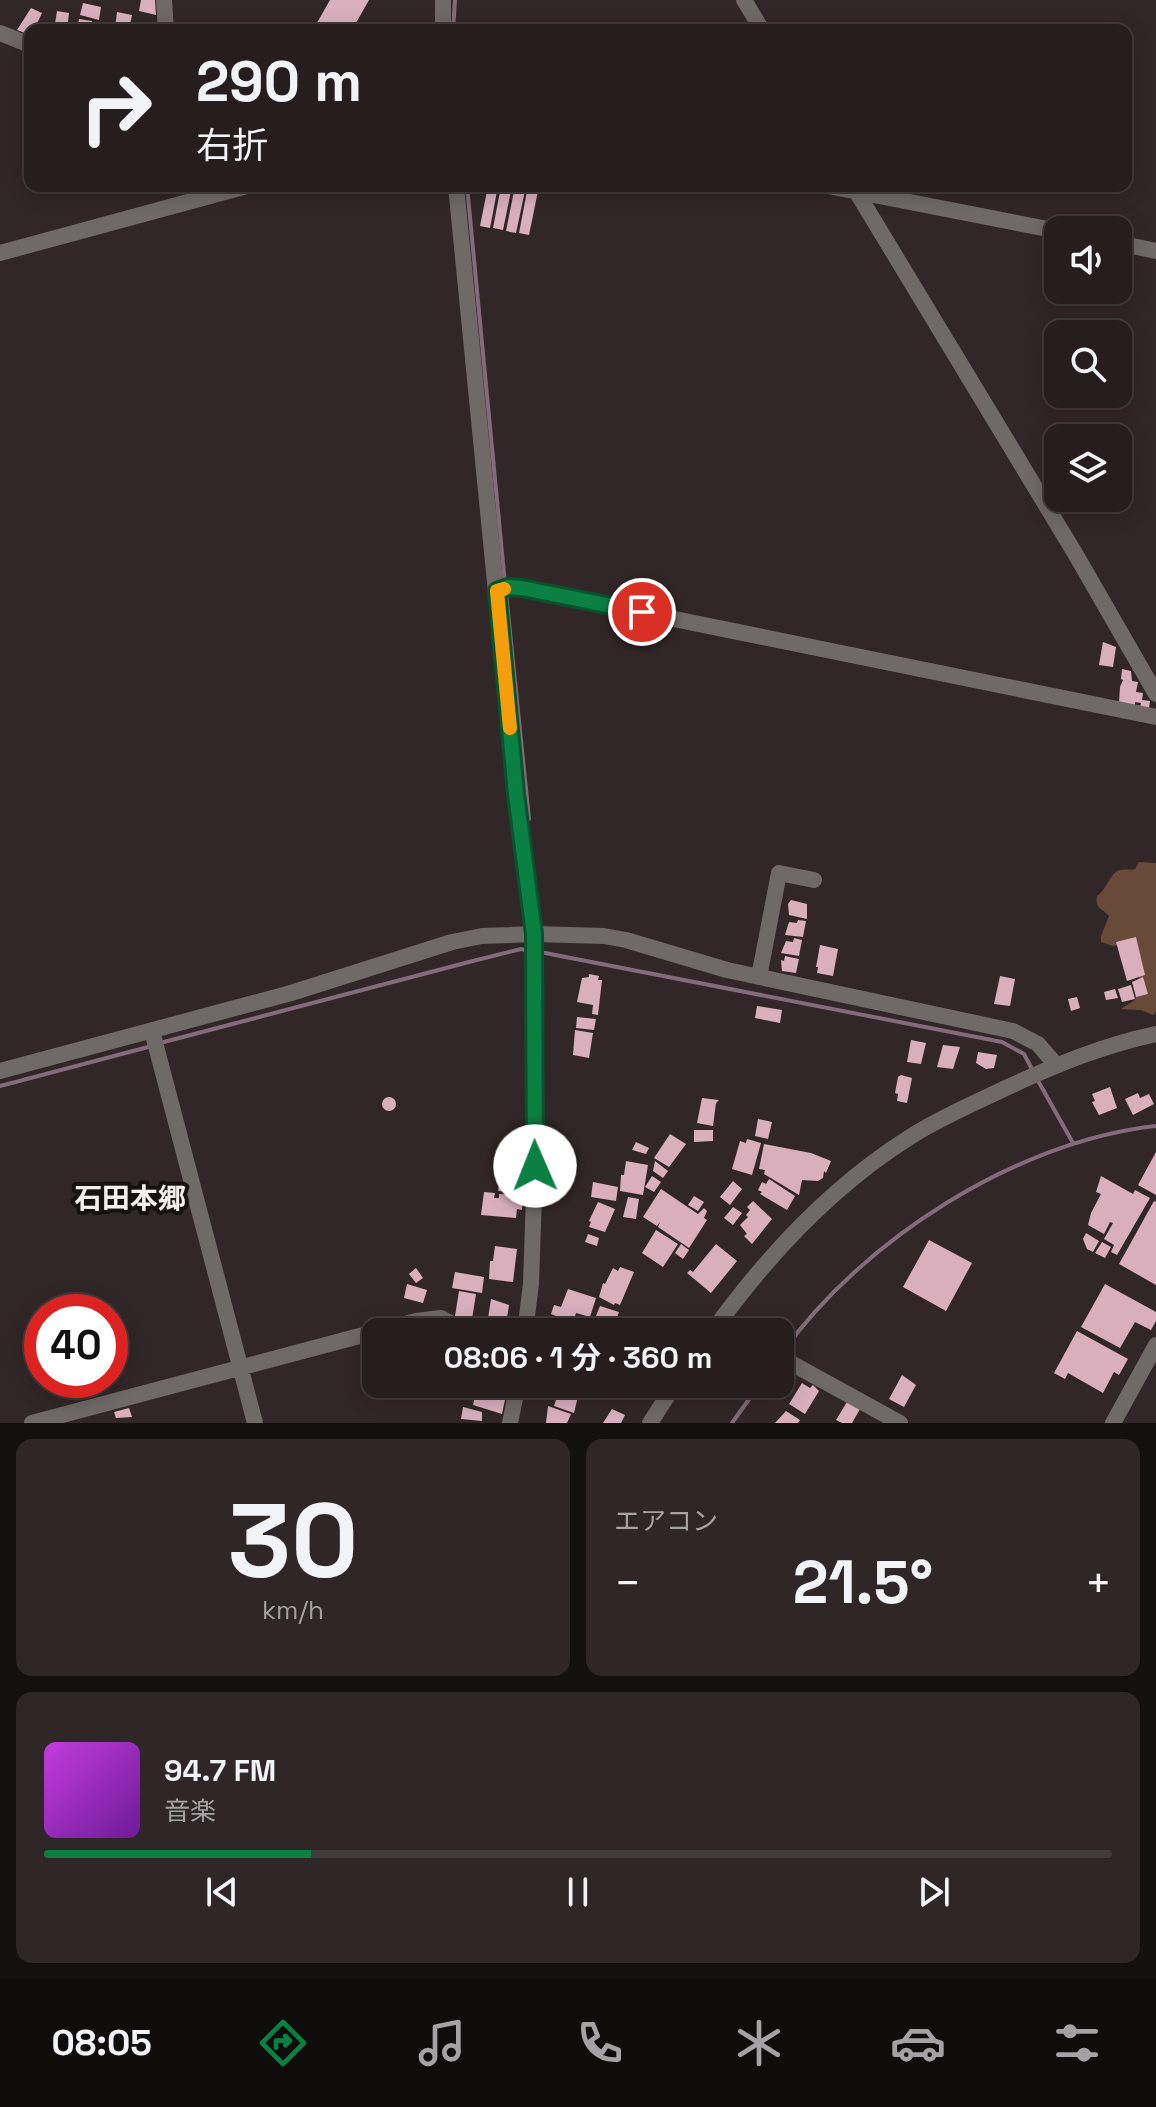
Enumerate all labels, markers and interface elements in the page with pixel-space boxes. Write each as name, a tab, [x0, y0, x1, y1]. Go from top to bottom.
text: 290 m	[196, 46, 362, 117]
icon: right	[64, 56, 168, 160]
text: 右折	[196, 123, 268, 169]
map controls	[1044, 216, 1132, 512]
button: sound	[1044, 216, 1132, 304]
button: search	[1044, 320, 1132, 408]
button: layers	[1044, 424, 1132, 512]
pin	[608, 578, 676, 646]
icon: arrive	[620, 590, 664, 634]
position arrow	[493, 1124, 577, 1208]
district label: 石田本郷	[74, 1180, 186, 1216]
speed limit sign: 40	[24, 1294, 128, 1398]
text: 08:06 · 1 分 · 360 m	[444, 1338, 712, 1377]
text: 30	[228, 1475, 358, 1607]
text: エアコン	[614, 1504, 718, 1538]
text: 21.5°	[793, 1544, 933, 1621]
text: −	[614, 1555, 641, 1611]
text: +	[1085, 1555, 1112, 1611]
text: km/h	[262, 1593, 324, 1627]
text: 94.7 FM	[164, 1751, 276, 1790]
text: 音楽	[164, 1794, 216, 1828]
icon: previous	[200, 1870, 244, 1914]
icon: pause	[556, 1870, 600, 1914]
icon: next	[912, 1870, 956, 1914]
icon: directions	[255, 2015, 311, 2071]
icon: music	[414, 2015, 470, 2071]
icon: phone	[572, 2015, 628, 2071]
icon: climate	[731, 2015, 787, 2071]
icon: car	[890, 2015, 946, 2071]
icon: filters	[1049, 2015, 1105, 2071]
text: 08:05	[51, 2020, 152, 2066]

